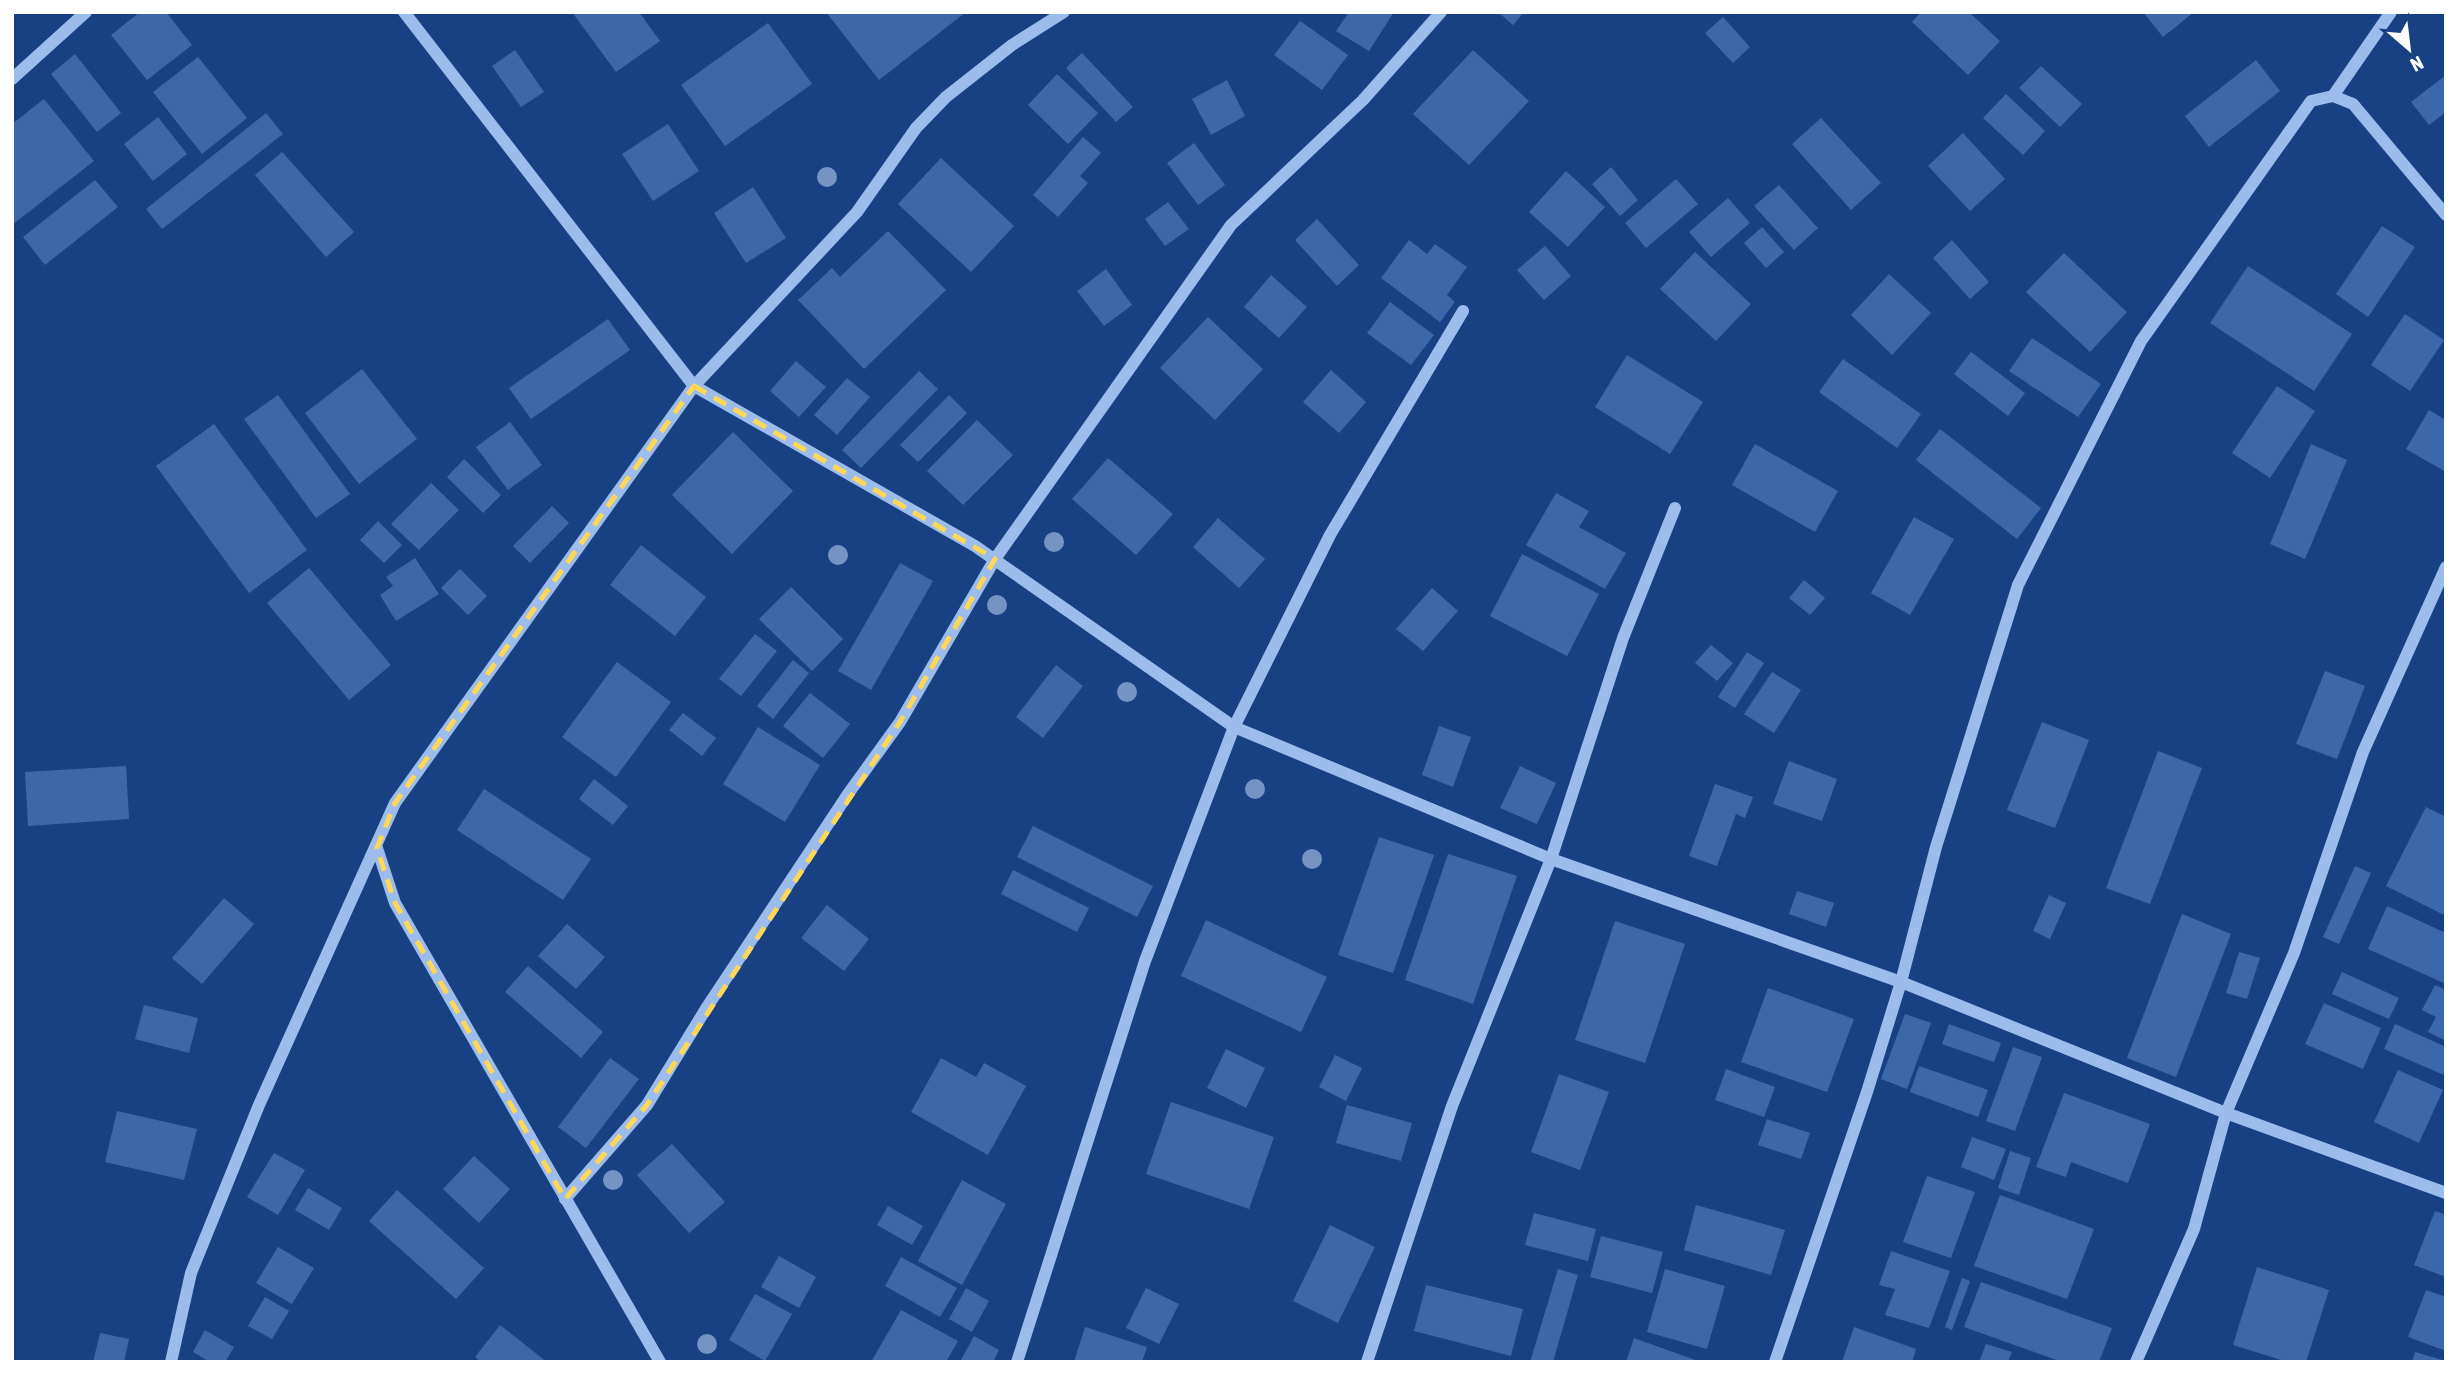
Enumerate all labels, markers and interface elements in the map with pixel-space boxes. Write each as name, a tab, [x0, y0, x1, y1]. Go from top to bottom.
north arrow	[2374, 14, 2444, 84]
text: N	[2407, 52, 2427, 76]

